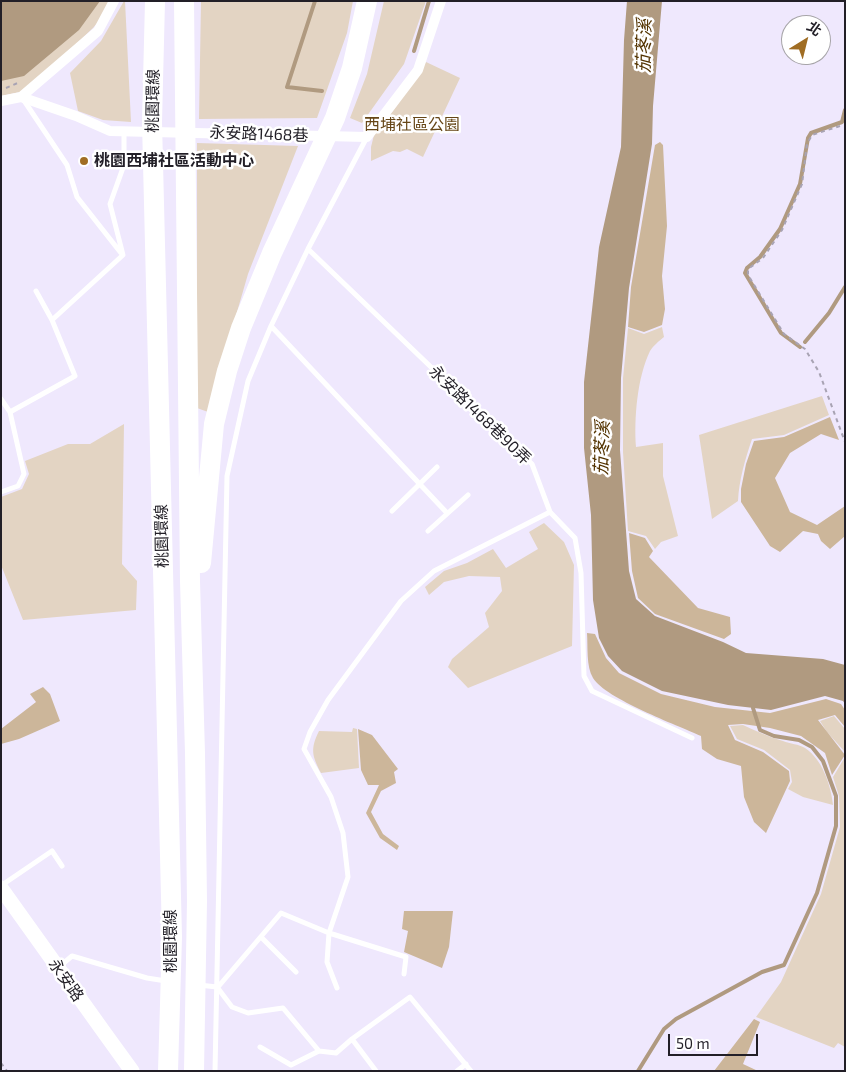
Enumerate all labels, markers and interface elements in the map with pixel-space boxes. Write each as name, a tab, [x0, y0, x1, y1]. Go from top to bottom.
north arrow	[781, 15, 831, 65]
text: 北	[804, 17, 825, 39]
water label: 茄苳溪	[633, 19, 655, 73]
street label: 桃園環線	[143, 69, 163, 133]
park label: 西埔社區公園	[364, 115, 460, 135]
street label: 永安路1468巷	[209, 123, 309, 145]
place label: 桃園西埔社區活動中心	[94, 151, 254, 171]
marker: 桃園西埔社區活動中心	[78, 155, 90, 167]
street label: 永安路1468巷90弄	[425, 362, 535, 468]
water label: 茄苳溪	[590, 421, 614, 475]
street label: 桃園環線	[152, 504, 172, 568]
street label: 桃園環線	[161, 909, 181, 973]
street label: 永安路	[44, 955, 88, 1005]
scale bar	[671, 1024, 761, 1056]
text: 50 m	[676, 1034, 710, 1052]

